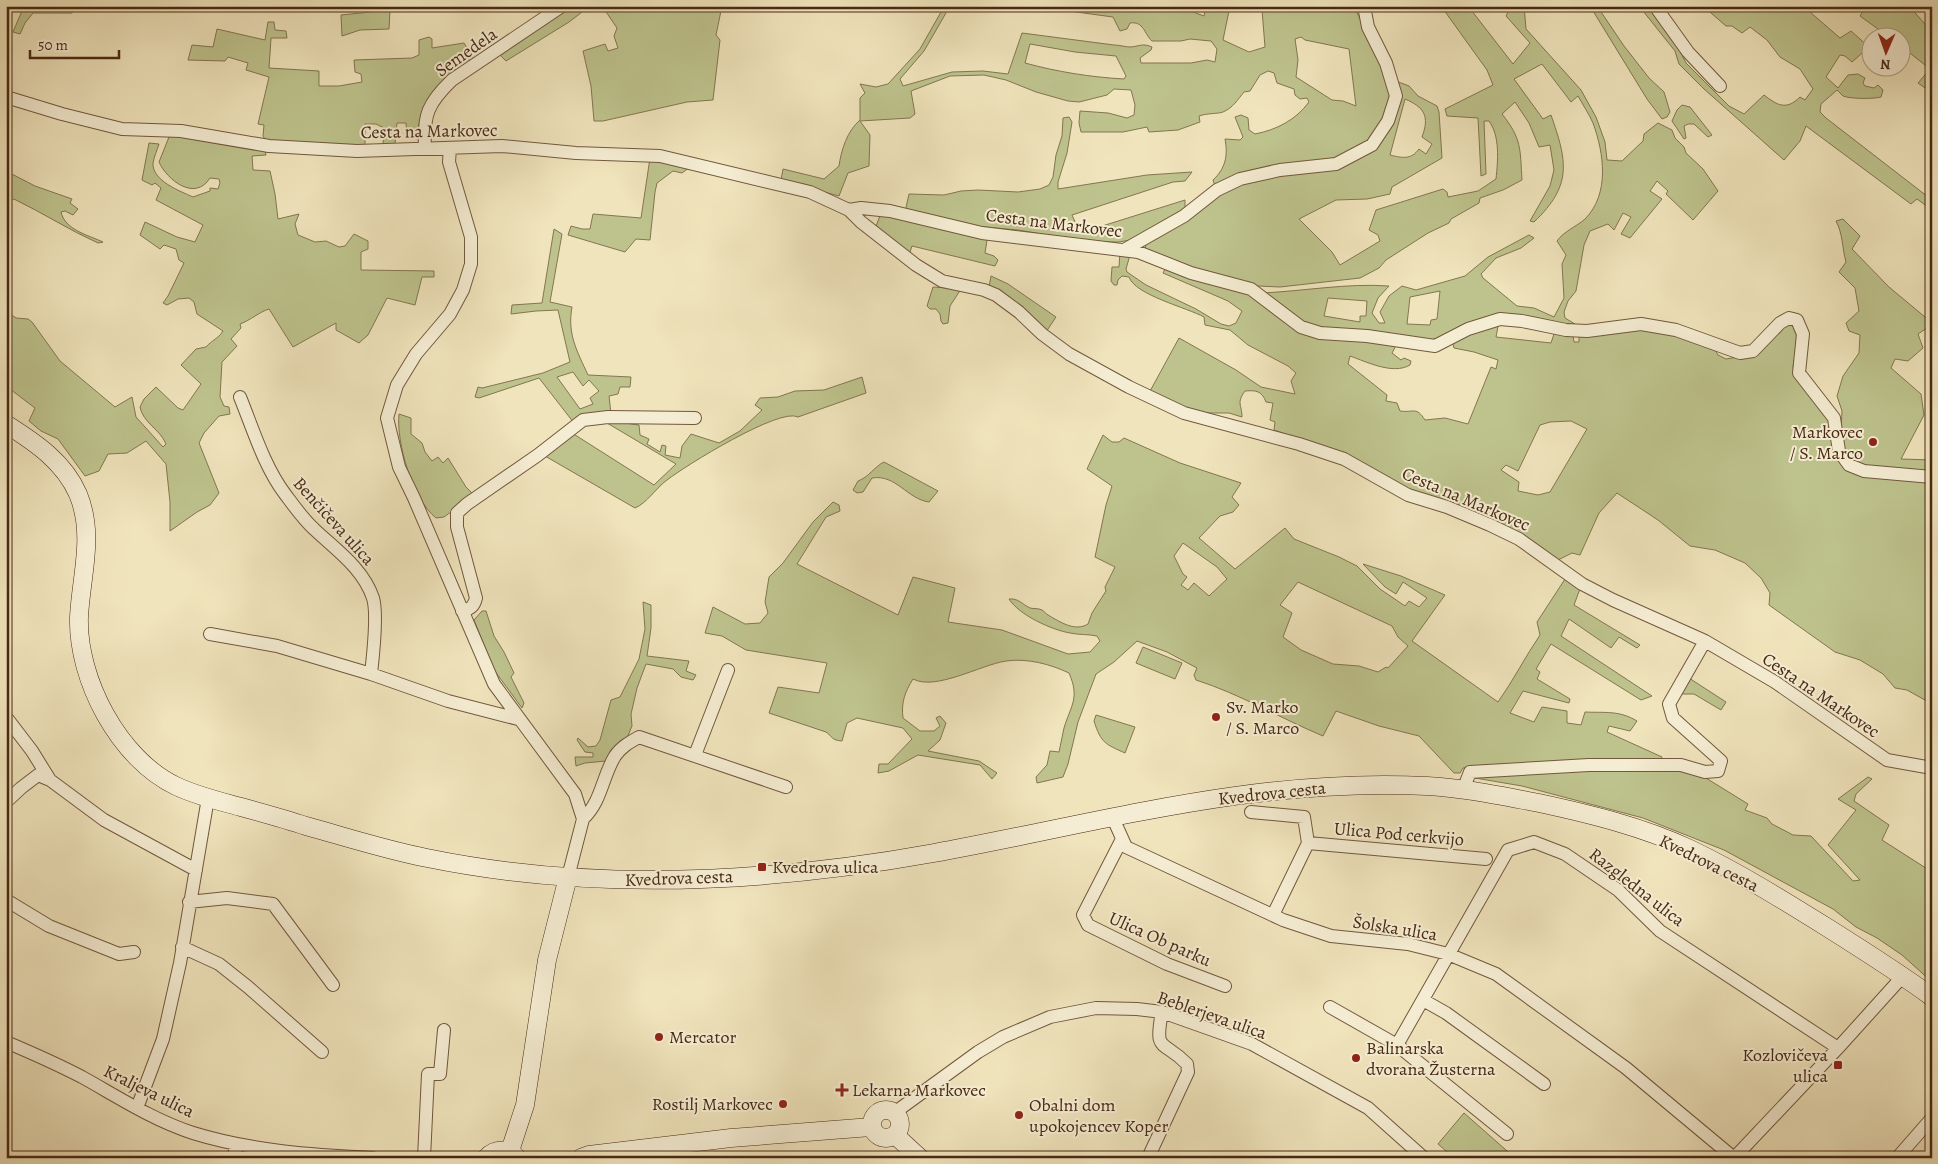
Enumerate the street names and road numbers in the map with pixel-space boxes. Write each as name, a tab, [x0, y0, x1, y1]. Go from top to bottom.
street label: Semedela	[430, 22, 502, 82]
street label: Cesta na Markovec	[360, 118, 498, 144]
street label: Cesta na Markovec	[985, 203, 1123, 243]
street label: Cesta na Markovec	[1398, 461, 1534, 537]
street label: Benčičeva ulica	[288, 472, 381, 571]
street label: Cesta na Markovec	[1758, 647, 1884, 743]
street label: Kvedrova cesta	[1217, 775, 1328, 811]
street label: Ulica Pod cerkvijo	[1333, 816, 1465, 852]
street label: Kvedrova cesta	[1655, 828, 1763, 898]
street label: Razgledna ulica	[1584, 842, 1690, 932]
street label: Kvedrova cesta	[624, 864, 734, 892]
street label: Ulica Ob parku	[1105, 906, 1215, 972]
street label: Šolska ulica	[1351, 909, 1440, 947]
street label: Beblerjeva ulica	[1154, 985, 1271, 1045]
street label: Kraljeva ulica	[100, 1059, 199, 1124]

